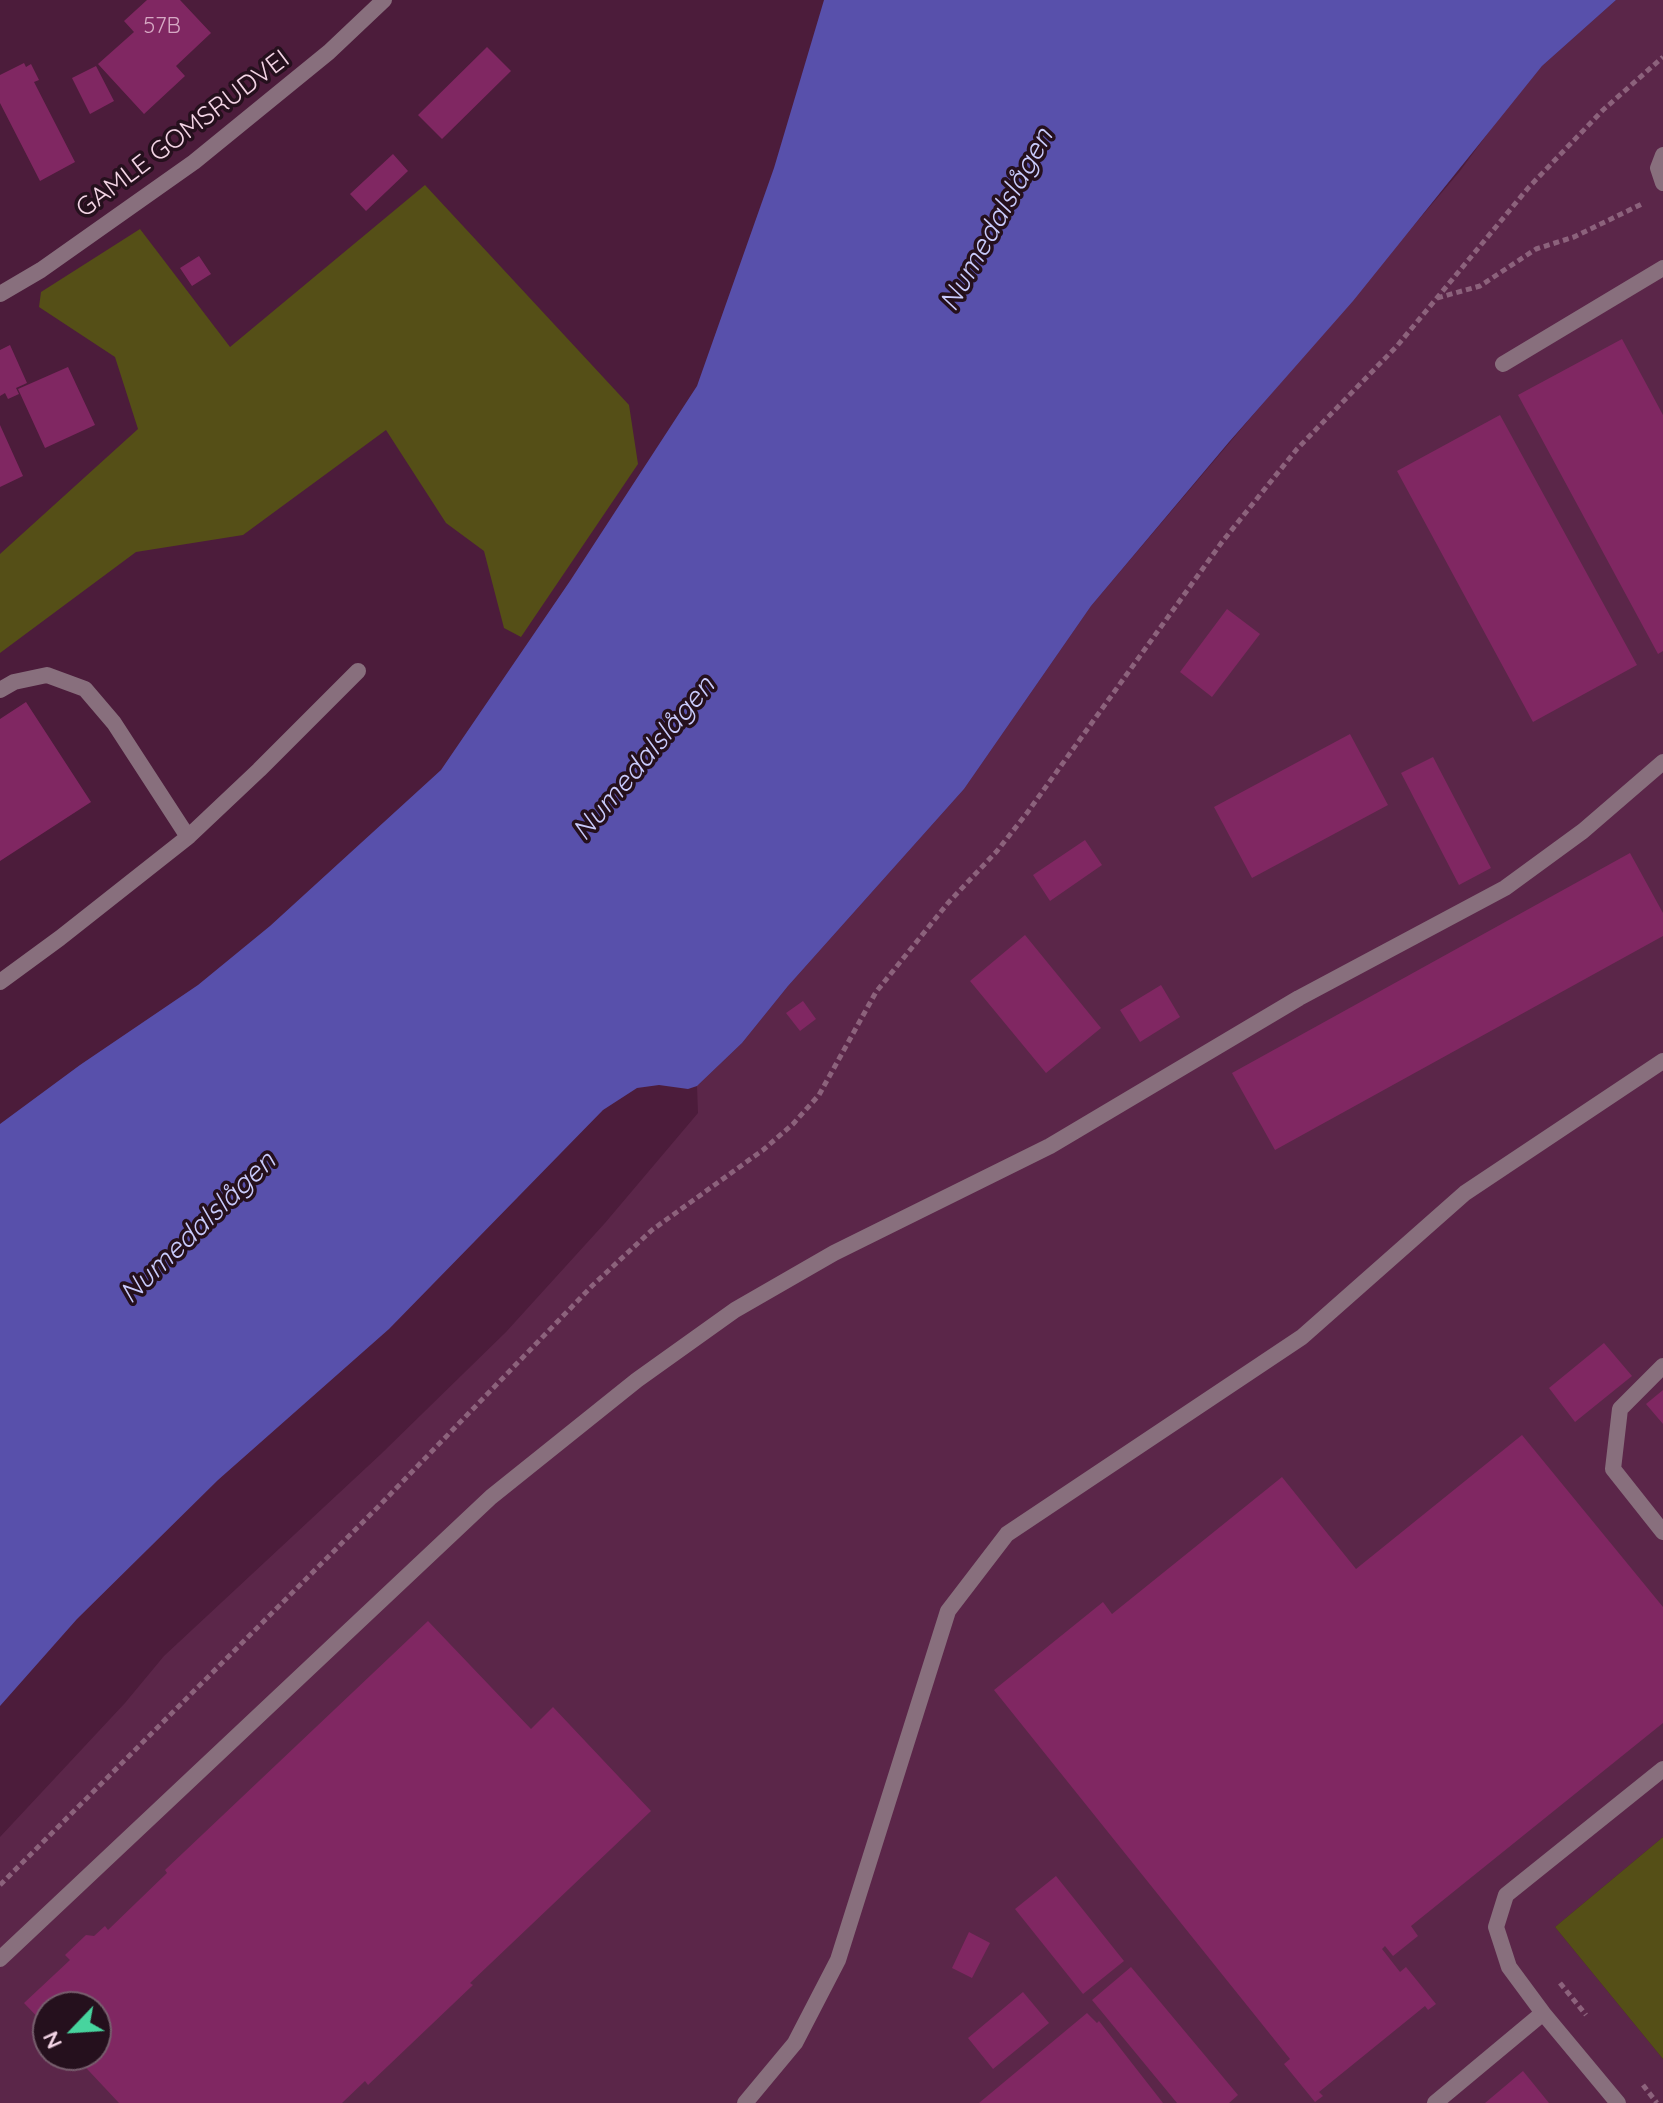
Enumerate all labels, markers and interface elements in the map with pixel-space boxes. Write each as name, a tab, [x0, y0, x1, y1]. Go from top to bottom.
house number: 57B	[143, 13, 181, 39]
street label: GAMLE GOMSRUDVEI	[70, 44, 296, 224]
water label: Numedalslågen	[933, 123, 1061, 317]
water label: Numedalslågen	[566, 670, 722, 848]
water label: Numedalslågen	[113, 1145, 283, 1311]
north arrow	[32, 1991, 112, 2071]
text: N	[36, 2027, 68, 2054]

